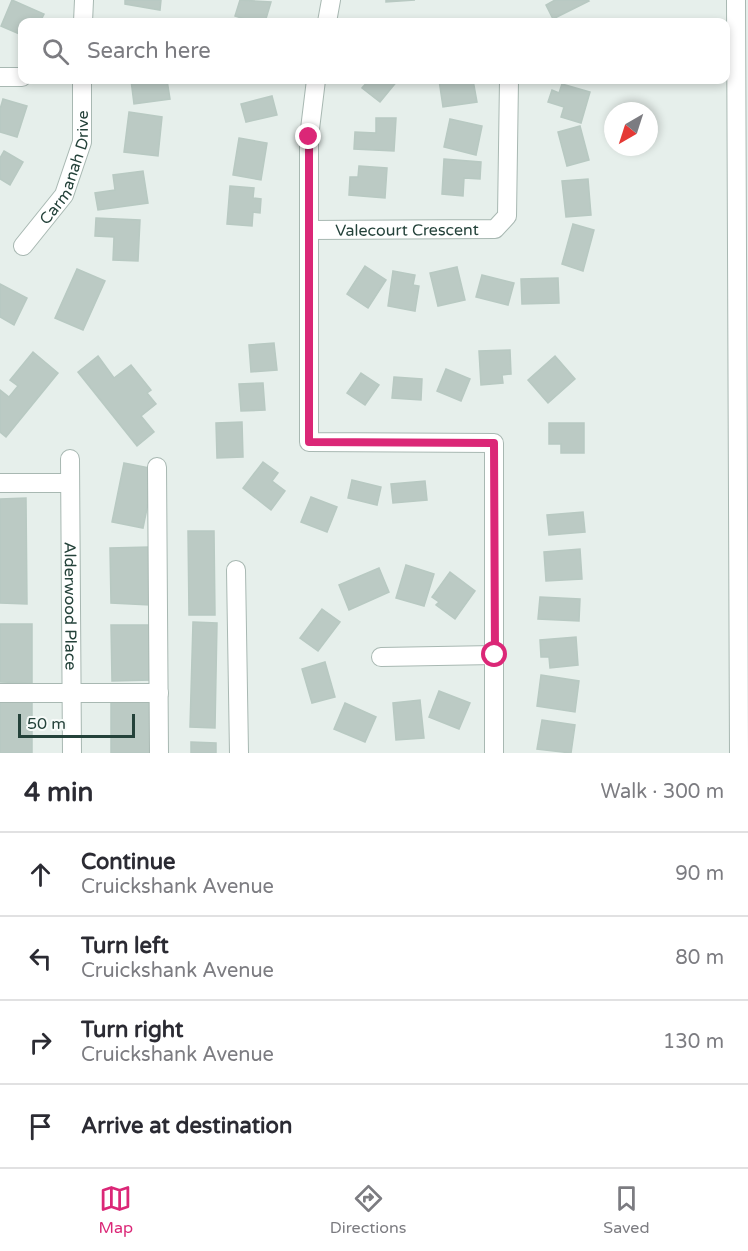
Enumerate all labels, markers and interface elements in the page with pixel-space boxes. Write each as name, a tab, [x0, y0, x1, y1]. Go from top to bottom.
search box	[18, 18, 730, 84]
icon: search	[39, 35, 72, 68]
text: Search here	[87, 38, 211, 64]
north arrow	[604, 102, 658, 156]
street label: Carmanah Drive	[35, 110, 94, 229]
route end	[295, 123, 321, 149]
street label: Valecourt Crescent	[335, 220, 479, 241]
street label: Alderwood Place	[60, 542, 80, 670]
route start	[481, 641, 507, 667]
scale bar	[18, 711, 135, 738]
text: 50 m	[27, 714, 66, 734]
text: 4 min	[24, 777, 93, 808]
text: Walk · 300 m	[601, 780, 724, 804]
text: Continue	[81, 849, 176, 875]
icon: ahead	[24, 858, 57, 891]
text: 90 m	[675, 862, 724, 886]
text: Cruickshank Avenue	[81, 875, 274, 899]
text: Turn left	[81, 933, 169, 959]
icon: left	[24, 942, 57, 975]
text: 80 m	[675, 946, 724, 970]
text: Cruickshank Avenue	[81, 959, 274, 983]
text: Turn right	[81, 1017, 183, 1043]
icon: right	[24, 1026, 57, 1059]
text: 130 m	[663, 1030, 724, 1054]
text: Cruickshank Avenue	[81, 1043, 274, 1067]
icon: arrive	[24, 1110, 57, 1143]
text: Arrive at destination	[81, 1113, 292, 1139]
tab: Map	[98, 1182, 133, 1238]
tab: Directions	[330, 1182, 406, 1238]
tab: Saved	[603, 1182, 650, 1238]

